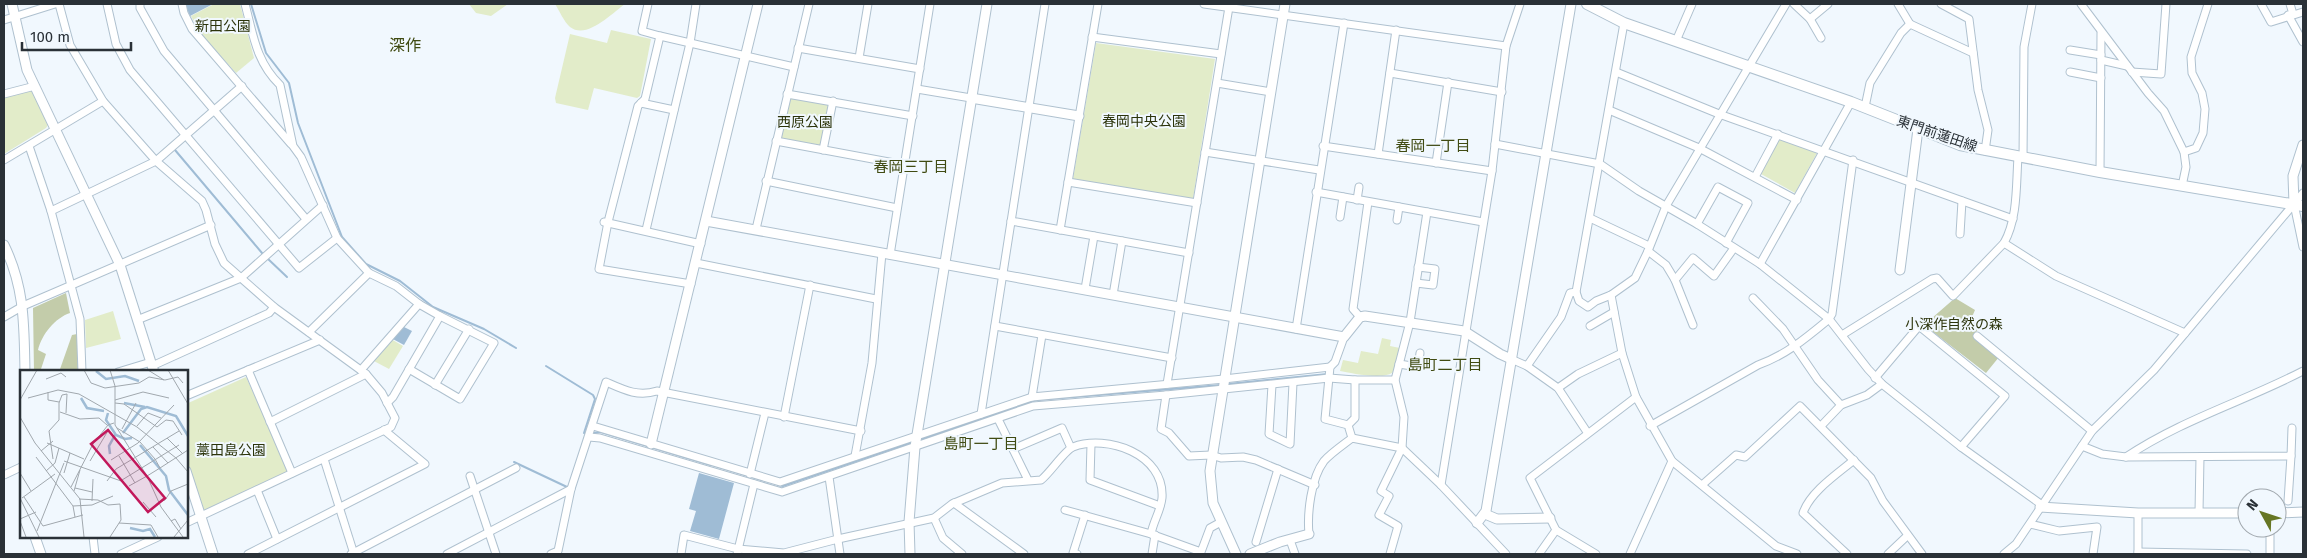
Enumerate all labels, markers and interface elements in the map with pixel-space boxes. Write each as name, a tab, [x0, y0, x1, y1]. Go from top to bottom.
park label: 新田公園	[195, 18, 251, 35]
scale bar	[22, 20, 131, 52]
text: 100 m	[30, 28, 70, 46]
district label: 深作	[389, 36, 421, 55]
street label: 東門前蓮田線	[1895, 112, 1979, 156]
park label: 春岡中央公園	[1102, 113, 1186, 130]
park label: 西原公園	[777, 114, 833, 131]
district label: 春岡一丁目	[1395, 137, 1471, 155]
district label: 春岡三丁目	[873, 158, 949, 176]
park label: 小深作自然の森	[1905, 316, 2003, 333]
district label: 島町二丁目	[1407, 356, 1483, 374]
inset map	[20, 370, 188, 538]
district label: 島町一丁目	[943, 435, 1019, 453]
park label: 藁田島公園	[196, 442, 266, 459]
north arrow	[2237, 488, 2287, 538]
text: N	[2243, 496, 2262, 514]

